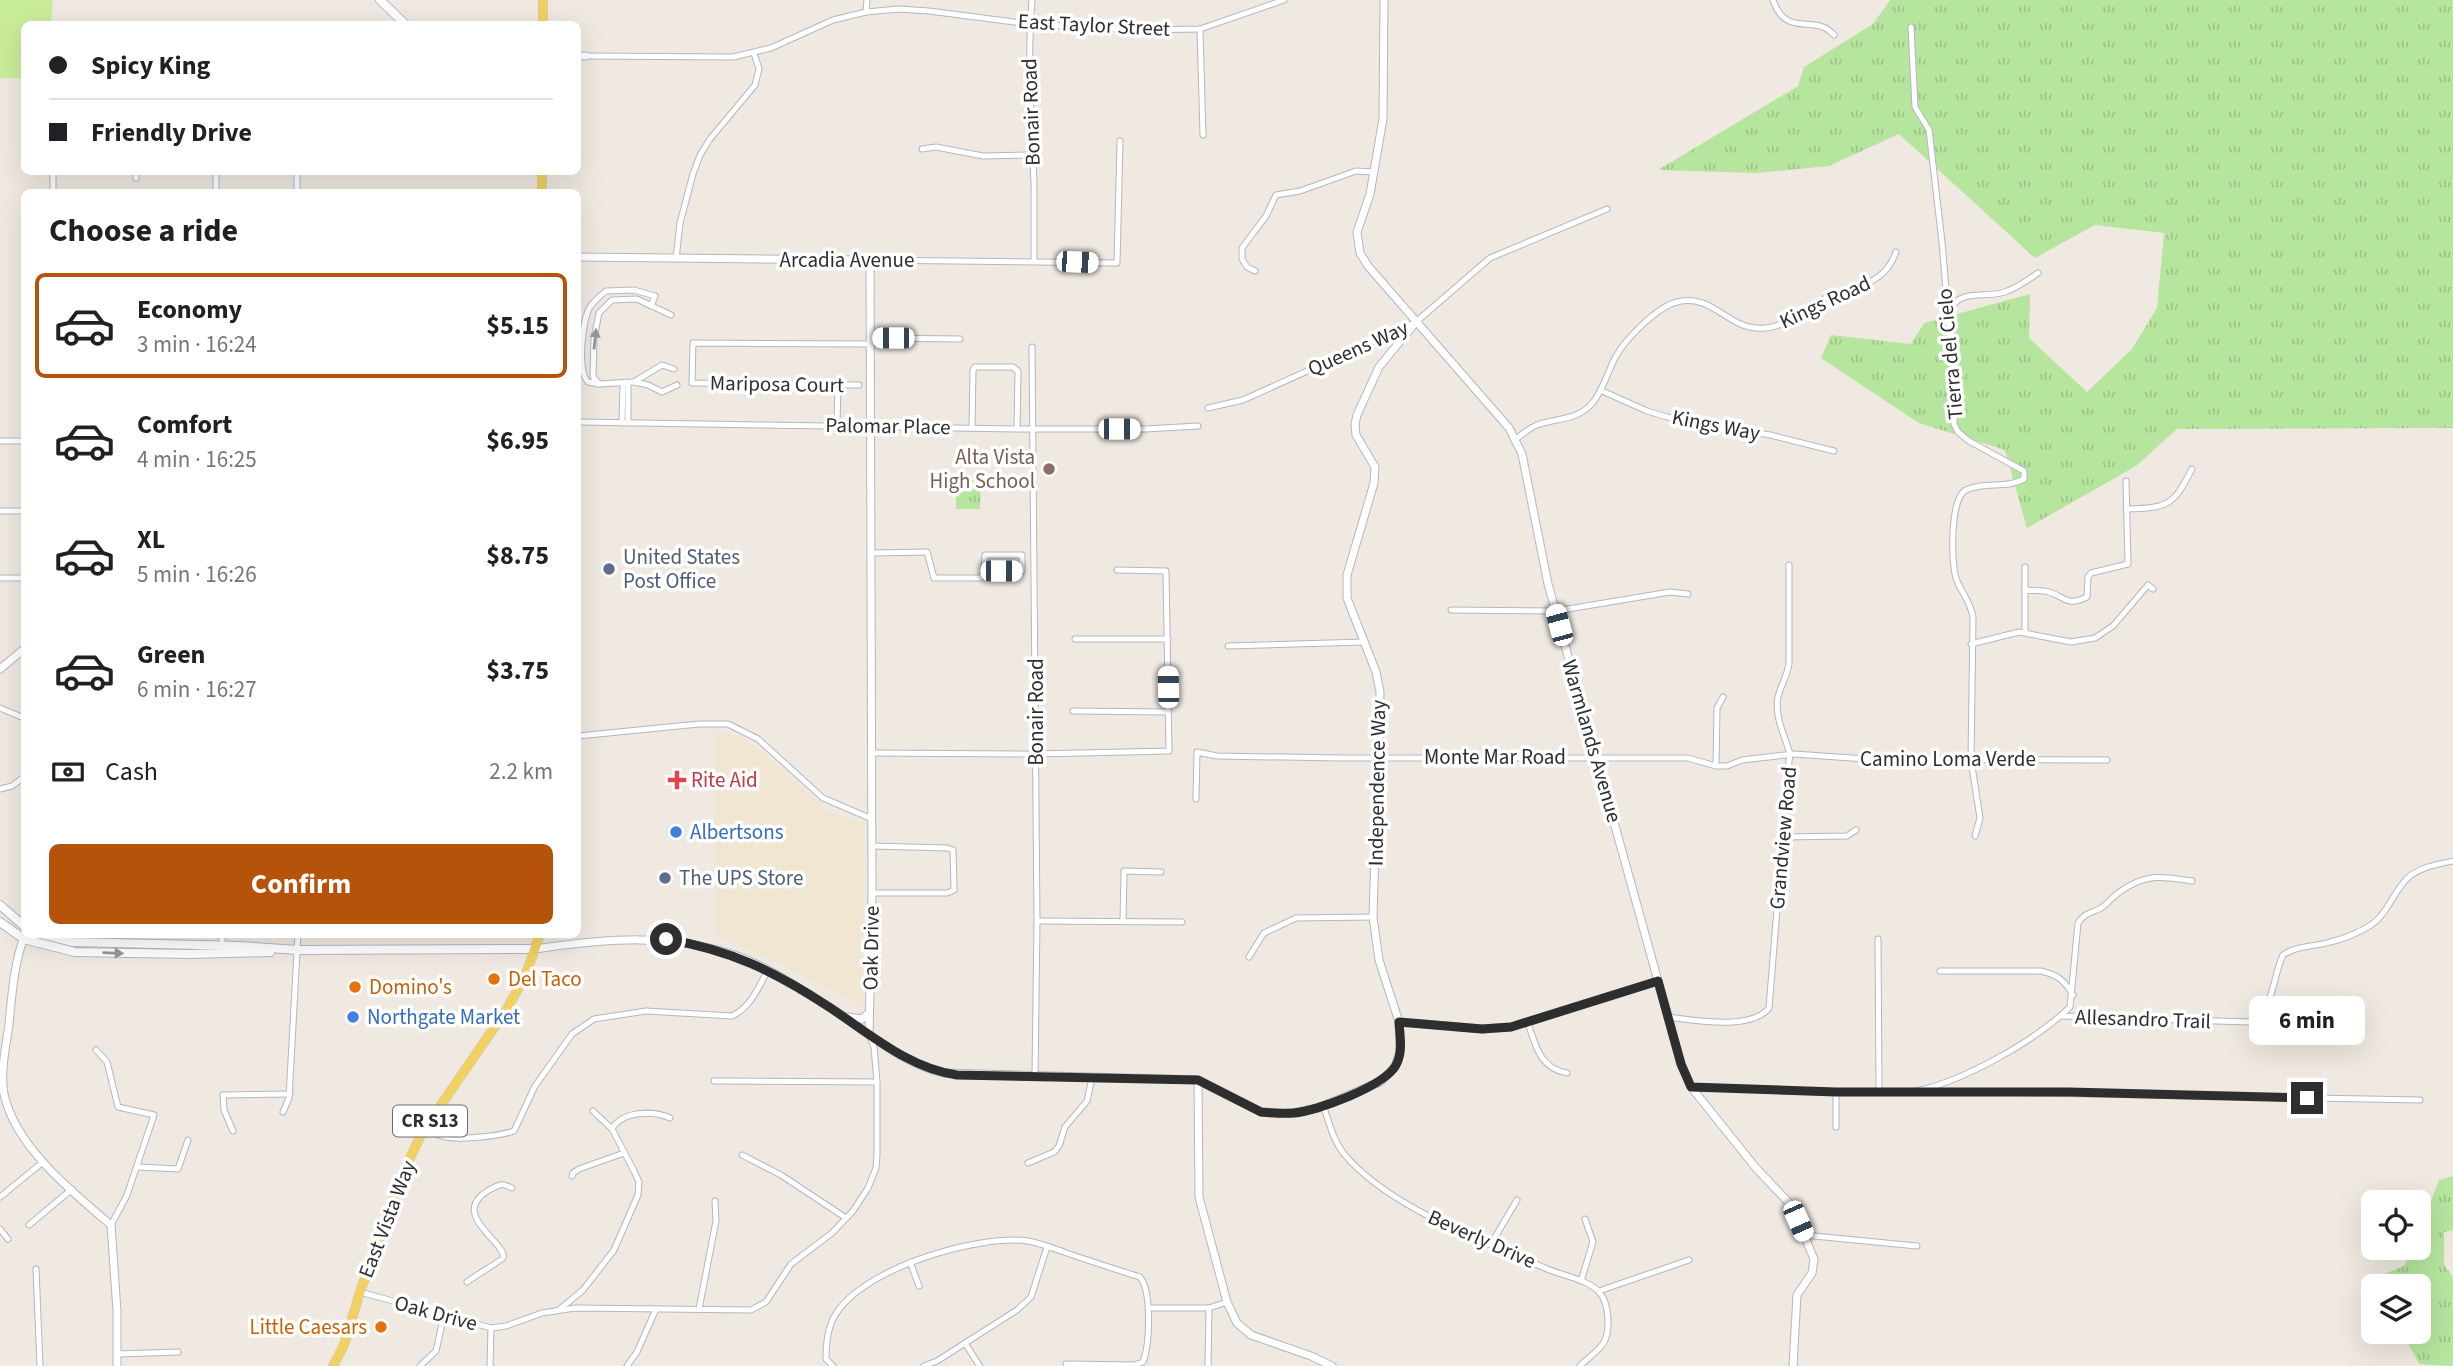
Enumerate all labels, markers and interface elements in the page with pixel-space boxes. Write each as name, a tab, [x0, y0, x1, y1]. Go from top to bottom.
street label: East Taylor Street	[1017, 6, 1171, 44]
text: Spicy King	[91, 47, 210, 84]
street label: Bonair Road	[1014, 58, 1048, 166]
text: Friendly Drive	[91, 114, 252, 151]
text: Choose a ride	[49, 208, 238, 254]
street label: Arcadia Avenue	[780, 245, 914, 275]
car	[1056, 251, 1099, 273]
street label: Kings Road	[1774, 268, 1876, 336]
street label: Tierra del Cielo	[1929, 287, 1971, 421]
text: Economy	[137, 291, 242, 328]
icon: car	[53, 294, 116, 357]
text: $5.15	[486, 307, 549, 344]
street label: Queens Way	[1303, 312, 1413, 384]
text: 3 min · 16:24	[137, 328, 257, 361]
one-way arrow	[590, 328, 601, 350]
car	[873, 328, 915, 349]
street label: Mariposa Court	[710, 368, 844, 400]
street label: Kings Way	[1669, 402, 1763, 448]
text: Comfort	[137, 406, 232, 443]
icon: car	[53, 409, 116, 472]
street label: Palomar Place	[825, 410, 951, 442]
car	[1099, 419, 1141, 440]
text: $6.95	[486, 422, 549, 459]
place label: Alta Vista High School	[930, 442, 1035, 496]
text: 4 min · 16:25	[137, 443, 257, 476]
marker: Alta Vista High School	[1041, 461, 1057, 477]
text: XL	[137, 521, 165, 558]
icon: car	[53, 524, 116, 587]
text: $8.75	[486, 537, 549, 574]
place label: United States Post Office	[623, 542, 740, 596]
text: 5 min · 16:26	[137, 558, 257, 591]
marker: United States Post Office	[601, 561, 617, 577]
car	[981, 561, 1023, 582]
car	[1544, 602, 1575, 648]
text: Green	[137, 636, 205, 673]
icon: car	[53, 639, 116, 702]
text: $3.75	[486, 652, 549, 689]
street label: Warmlands Avenue	[1554, 656, 1630, 826]
street label: Bonair Road	[1021, 658, 1051, 766]
car	[1158, 666, 1179, 708]
text: 6 min · 16:27	[137, 673, 257, 706]
street label: Independence Way	[1361, 699, 1393, 866]
street label: Monte Mar Road	[1424, 742, 1566, 772]
street label: Camino Loma Verde	[1860, 744, 2036, 774]
icon: cash	[49, 753, 87, 791]
text: Cash	[105, 753, 158, 790]
text: 2.2 km	[489, 755, 553, 788]
place label: Rite Aid	[691, 765, 758, 795]
street label: Grandview Road	[1762, 765, 1804, 911]
marker: Rite Aid	[669, 772, 685, 788]
place label: Albertsons	[690, 817, 784, 847]
marker: Albertsons	[668, 824, 684, 840]
button: Confirm	[49, 844, 553, 924]
place label: The UPS Store	[679, 863, 803, 893]
marker: The UPS Store	[657, 870, 673, 886]
street label: Oak Drive	[855, 905, 887, 991]
route start	[650, 923, 682, 955]
one-way arrow	[102, 947, 124, 958]
place label: Del Taco	[508, 964, 582, 994]
marker: Del Taco	[486, 971, 502, 987]
place label: Domino's	[369, 972, 452, 1002]
marker: Domino's	[347, 979, 363, 995]
callout: 6 min	[2249, 996, 2365, 1046]
place label: Northgate Market	[367, 1002, 520, 1032]
street label: Allesandro Trail	[2075, 1002, 2211, 1036]
text: 6 min	[2279, 1004, 2335, 1037]
marker: Northgate Market	[345, 1009, 361, 1025]
route end	[2291, 1082, 2323, 1114]
road number: CR S13	[393, 1106, 467, 1136]
street label: East Vista Way	[351, 1156, 423, 1282]
map controls	[2361, 1190, 2431, 1344]
button: locate	[2361, 1190, 2431, 1260]
car	[1780, 1198, 1817, 1244]
street label: Beverly Drive	[1423, 1202, 1541, 1276]
button: layers	[2361, 1274, 2431, 1344]
street label: Oak Drive	[391, 1288, 481, 1338]
place label: Little Caesars	[249, 1312, 367, 1342]
marker: Little Caesars	[373, 1319, 389, 1335]

